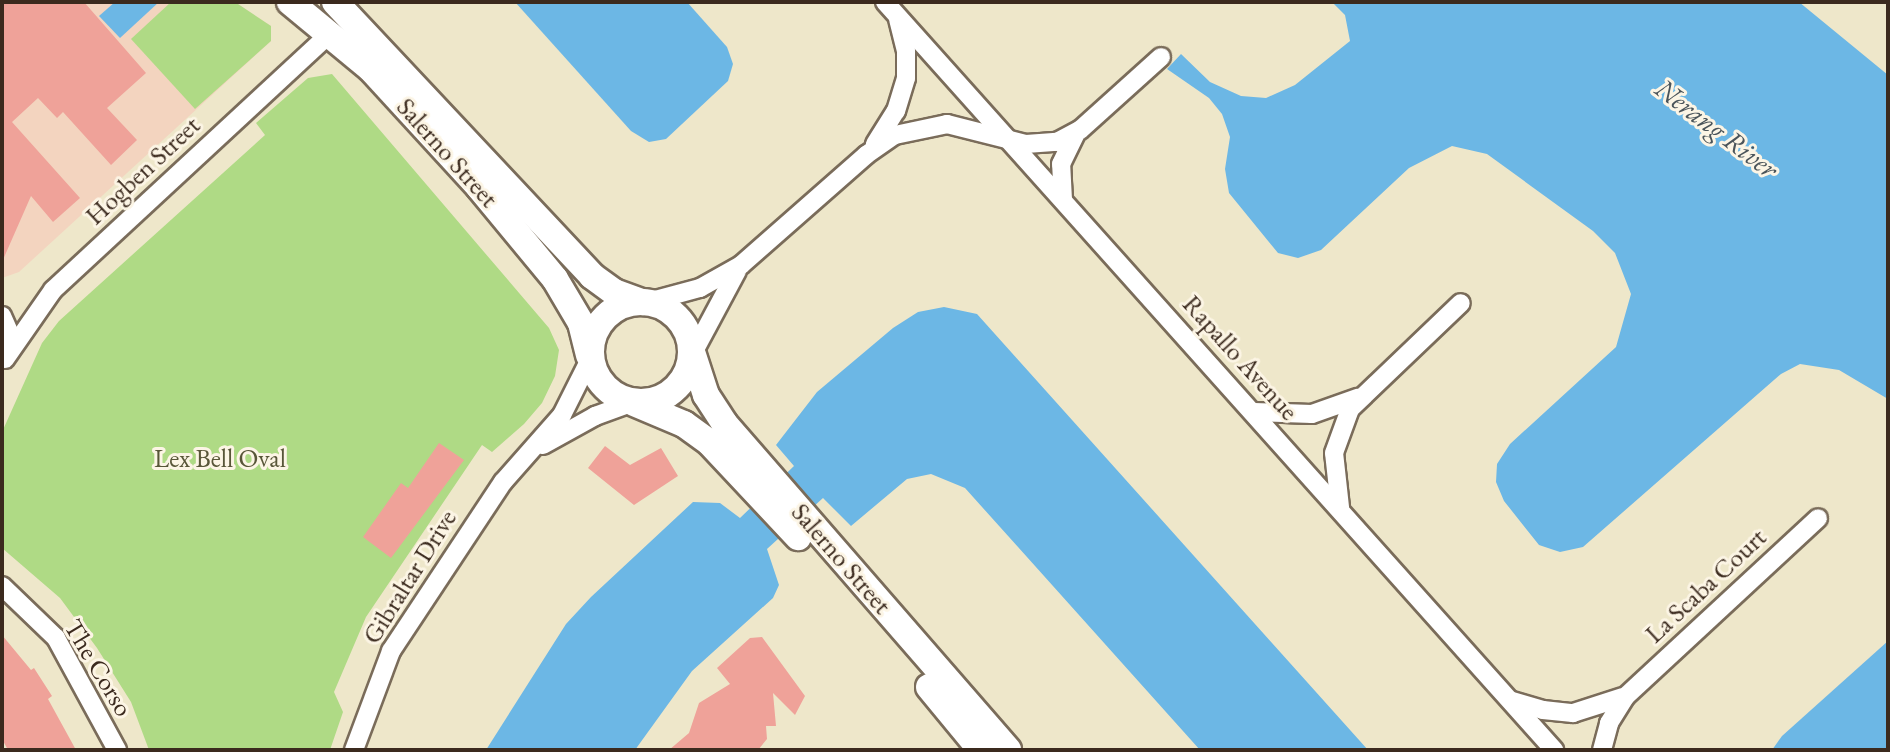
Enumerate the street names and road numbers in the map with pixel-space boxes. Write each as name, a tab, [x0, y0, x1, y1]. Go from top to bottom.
street label: Salerno Street	[390, 92, 504, 214]
street label: Hogben Street	[79, 110, 207, 232]
street label: Rapallo Avenue	[1176, 289, 1304, 427]
street label: Salerno Street	[784, 497, 898, 621]
street label: Gibraltar Drive	[357, 504, 463, 650]
street label: La Scaba Court	[1639, 522, 1773, 650]
street label: The Corso	[57, 614, 139, 722]

